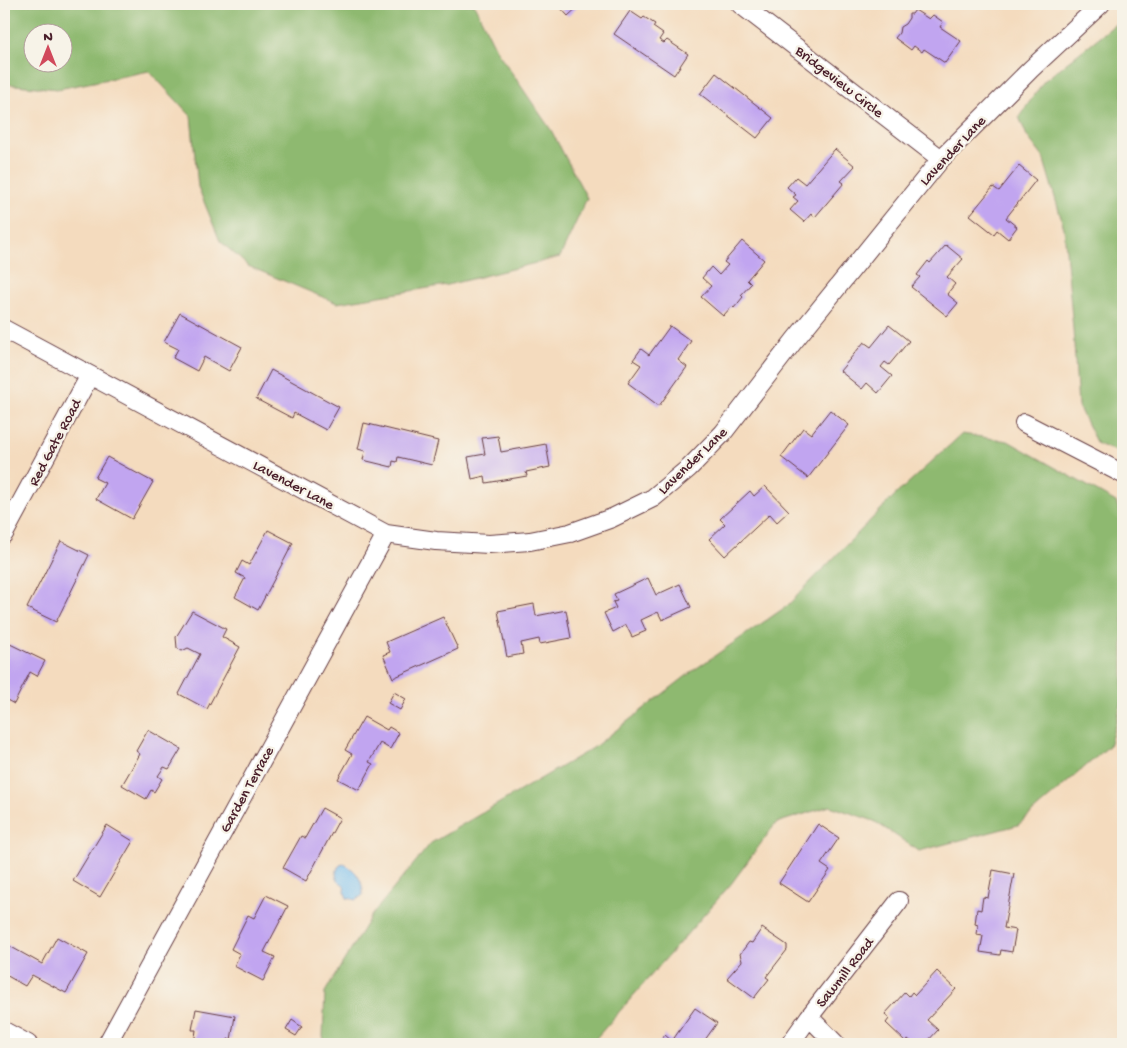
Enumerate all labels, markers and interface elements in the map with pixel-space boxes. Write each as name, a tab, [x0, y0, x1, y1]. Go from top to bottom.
north arrow	[22, 22, 72, 72]
text: N	[43, 29, 53, 46]
street label: Bridgeview Circle	[790, 42, 887, 123]
street label: Lavender Lane	[916, 112, 991, 190]
street label: Red Gate Road	[25, 395, 87, 490]
street label: Lavender Lane	[655, 424, 732, 499]
street label: Lavender Lane	[249, 457, 337, 515]
street label: Garden Terrace	[217, 744, 279, 836]
street label: Sawmill Road	[813, 934, 879, 1012]

